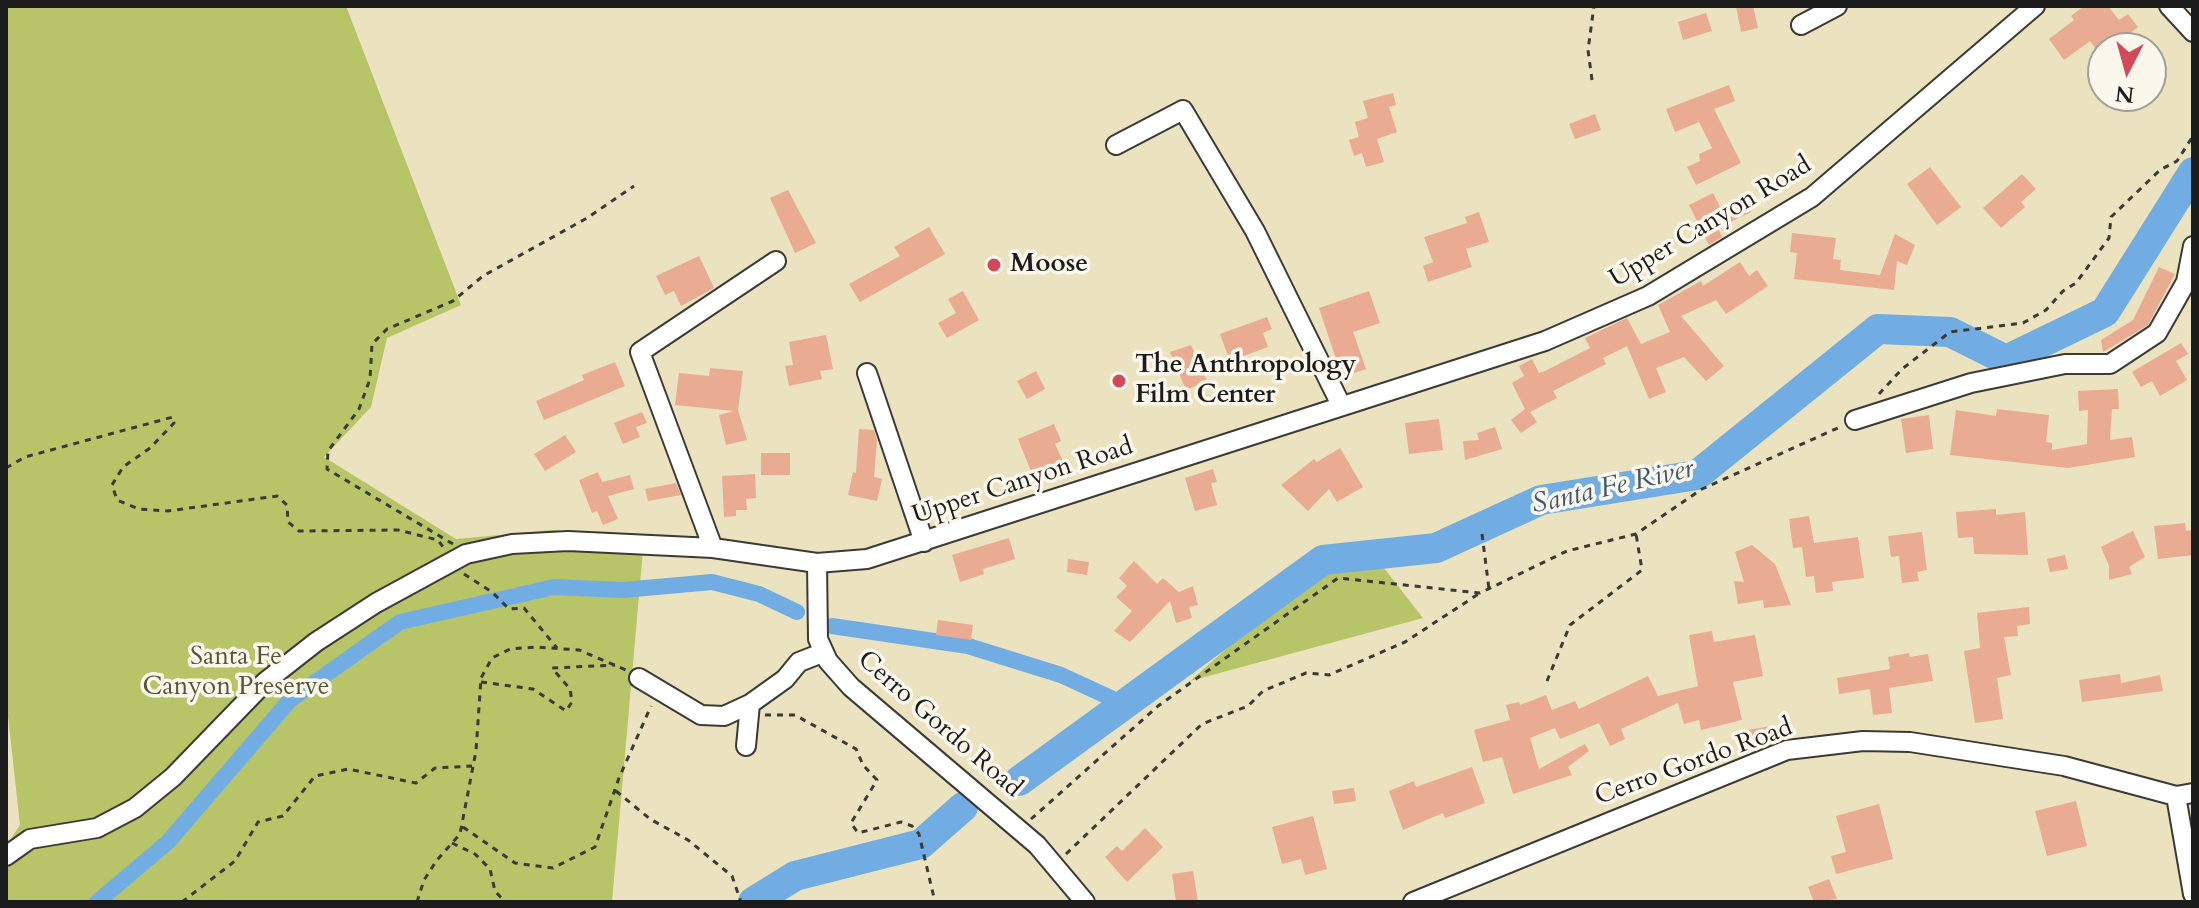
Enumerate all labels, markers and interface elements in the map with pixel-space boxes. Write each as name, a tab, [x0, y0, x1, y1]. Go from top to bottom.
north arrow	[2087, 32, 2167, 112]
text: N	[2114, 78, 2136, 110]
street label: Upper Canyon Road	[1604, 150, 1818, 296]
place label: Moose	[1010, 249, 1088, 281]
marker: Moose	[985, 256, 1003, 274]
place label: The Anthropology Film Center	[1135, 350, 1356, 412]
marker: The Anthropology Film Center	[1110, 372, 1128, 390]
street label: Upper Canyon Road	[909, 432, 1137, 532]
water label: Santa Fe River	[1529, 453, 1697, 523]
park label: Santa Fe Canyon Preserve	[142, 642, 330, 704]
street label: Cerro Gordo Road	[850, 645, 1028, 805]
street label: Cerro Gordo Road	[1591, 713, 1797, 813]

